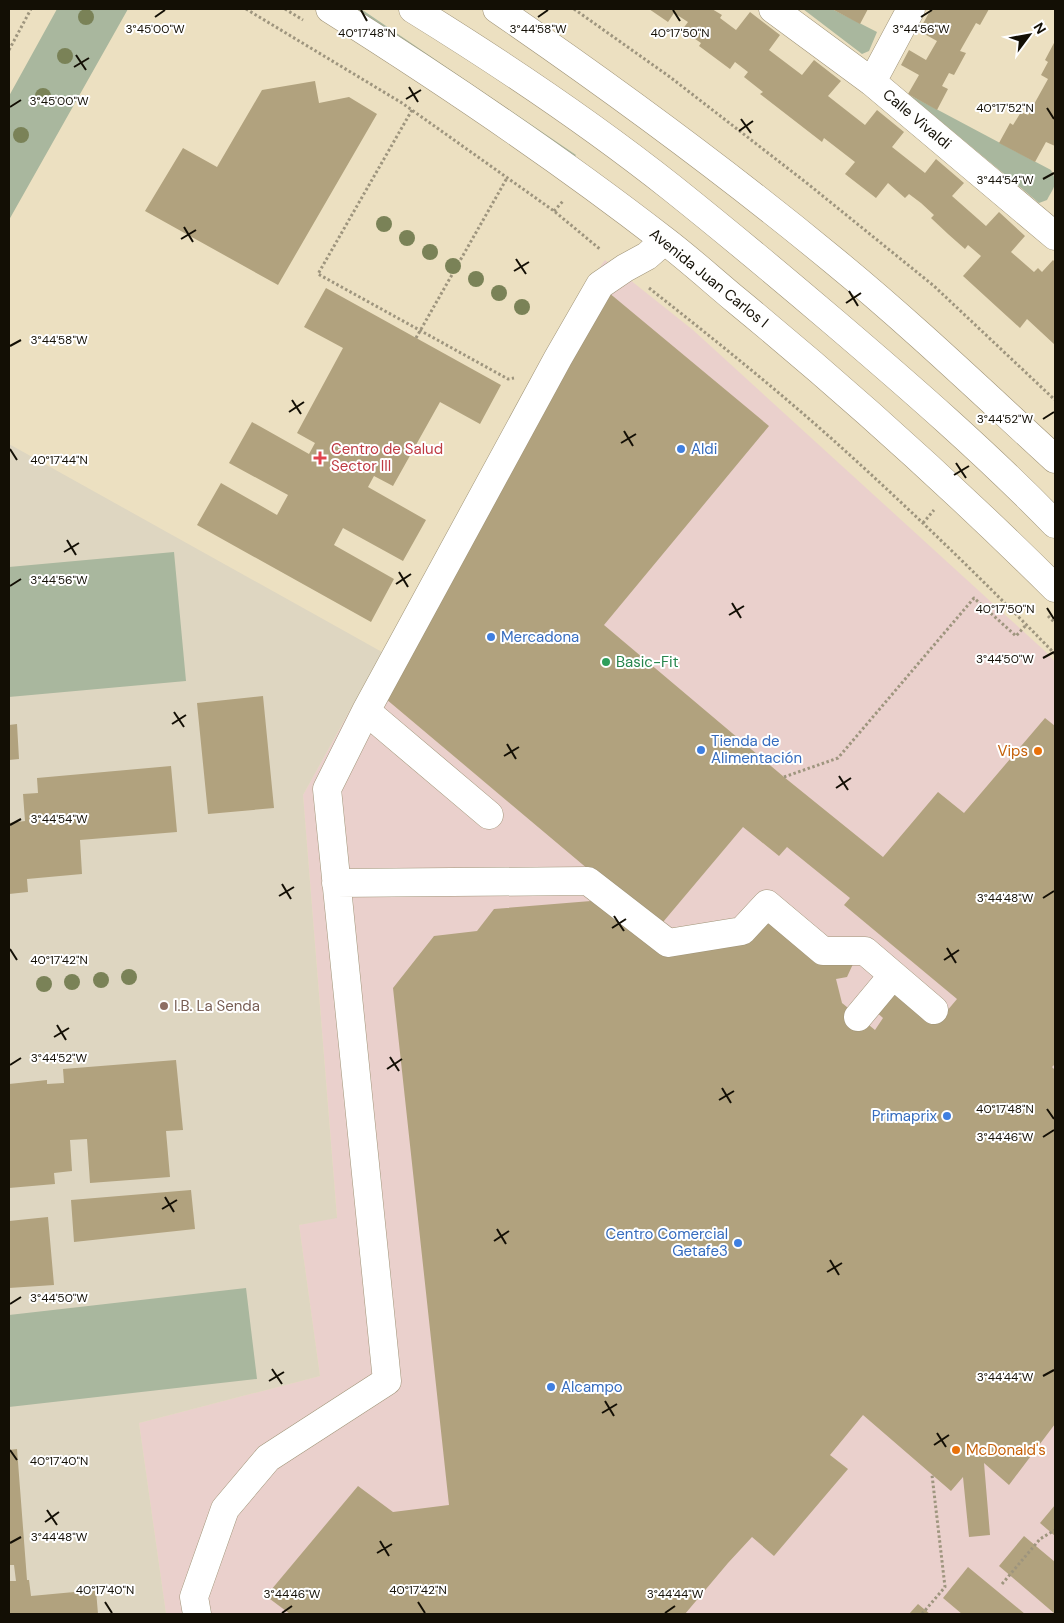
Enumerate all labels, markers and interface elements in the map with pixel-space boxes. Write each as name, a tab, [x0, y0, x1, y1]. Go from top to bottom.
north arrow	[1004, 10, 1054, 60]
text: N	[1030, 19, 1050, 37]
text: 3°45'00"W	[125, 21, 185, 37]
text: 3°44'58"W	[509, 21, 567, 37]
text: 3°44'56"W	[892, 21, 950, 37]
text: 40°17'48"N	[338, 25, 396, 41]
text: 40°17'50"N	[651, 25, 709, 41]
street label: Calle Vivaldi	[878, 84, 956, 154]
text: 3°45'00"W	[29, 93, 89, 109]
text: 40°17'52"N	[976, 100, 1034, 116]
text: 3°44'54"W	[976, 172, 1034, 188]
street label: Avenida Juan Carlos I	[645, 224, 773, 332]
text: 3°44'58"W	[30, 332, 88, 348]
text: 3°44'52"W	[977, 411, 1034, 427]
place label: Centro de Salud Sector III	[331, 439, 443, 476]
place label: Aldi	[691, 439, 717, 459]
marker: Aldi	[675, 443, 687, 455]
marker: Centro de Salud Sector III	[313, 451, 327, 465]
text: 40°17'44"N	[30, 452, 88, 468]
text: 3°44'56"W	[30, 572, 88, 588]
text: 40°17'50"N	[976, 601, 1034, 617]
place label: Mercadona	[501, 627, 579, 647]
marker: Mercadona	[485, 631, 497, 643]
text: 3°44'50"W	[976, 651, 1034, 667]
place label: Basic-Fit	[616, 652, 679, 672]
marker: Basic-Fit	[600, 656, 612, 668]
place label: Tienda de Alimentación	[711, 731, 802, 768]
place label: Vips	[997, 741, 1028, 761]
marker: Tienda de Alimentación	[695, 744, 707, 756]
marker: Vips	[1032, 745, 1044, 757]
text: 3°44'54"W	[30, 811, 88, 827]
text: 3°44'48"W	[977, 890, 1034, 906]
text: 40°17'42"N	[30, 952, 88, 968]
place label: I.B. La Senda	[174, 996, 260, 1016]
marker: I.B. La Senda	[158, 1000, 170, 1012]
text: 3°44'52"W	[31, 1050, 88, 1066]
text: 40°17'48"N	[976, 1101, 1034, 1117]
place label: Primaprix	[872, 1106, 938, 1126]
marker: Primaprix	[941, 1110, 953, 1122]
text: 3°44'46"W	[977, 1129, 1034, 1145]
place label: Centro Comercial Getafe3	[606, 1224, 728, 1261]
marker: Centro Comercial Getafe3	[732, 1237, 744, 1249]
text: 3°44'50"W	[30, 1290, 88, 1306]
text: 3°44'44"W	[977, 1369, 1034, 1385]
place label: Alcampo	[561, 1377, 623, 1397]
marker: Alcampo	[545, 1381, 557, 1393]
place label: McDonald's	[966, 1440, 1046, 1460]
marker: McDonald's	[950, 1444, 962, 1456]
text: 40°17'40"N	[30, 1453, 88, 1469]
text: 3°44'48"W	[31, 1529, 88, 1545]
text: 40°17'40"N	[76, 1582, 134, 1598]
text: 40°17'42"N	[389, 1582, 447, 1598]
text: 3°44'46"W	[264, 1586, 321, 1602]
text: 3°44'44"W	[647, 1586, 704, 1602]

